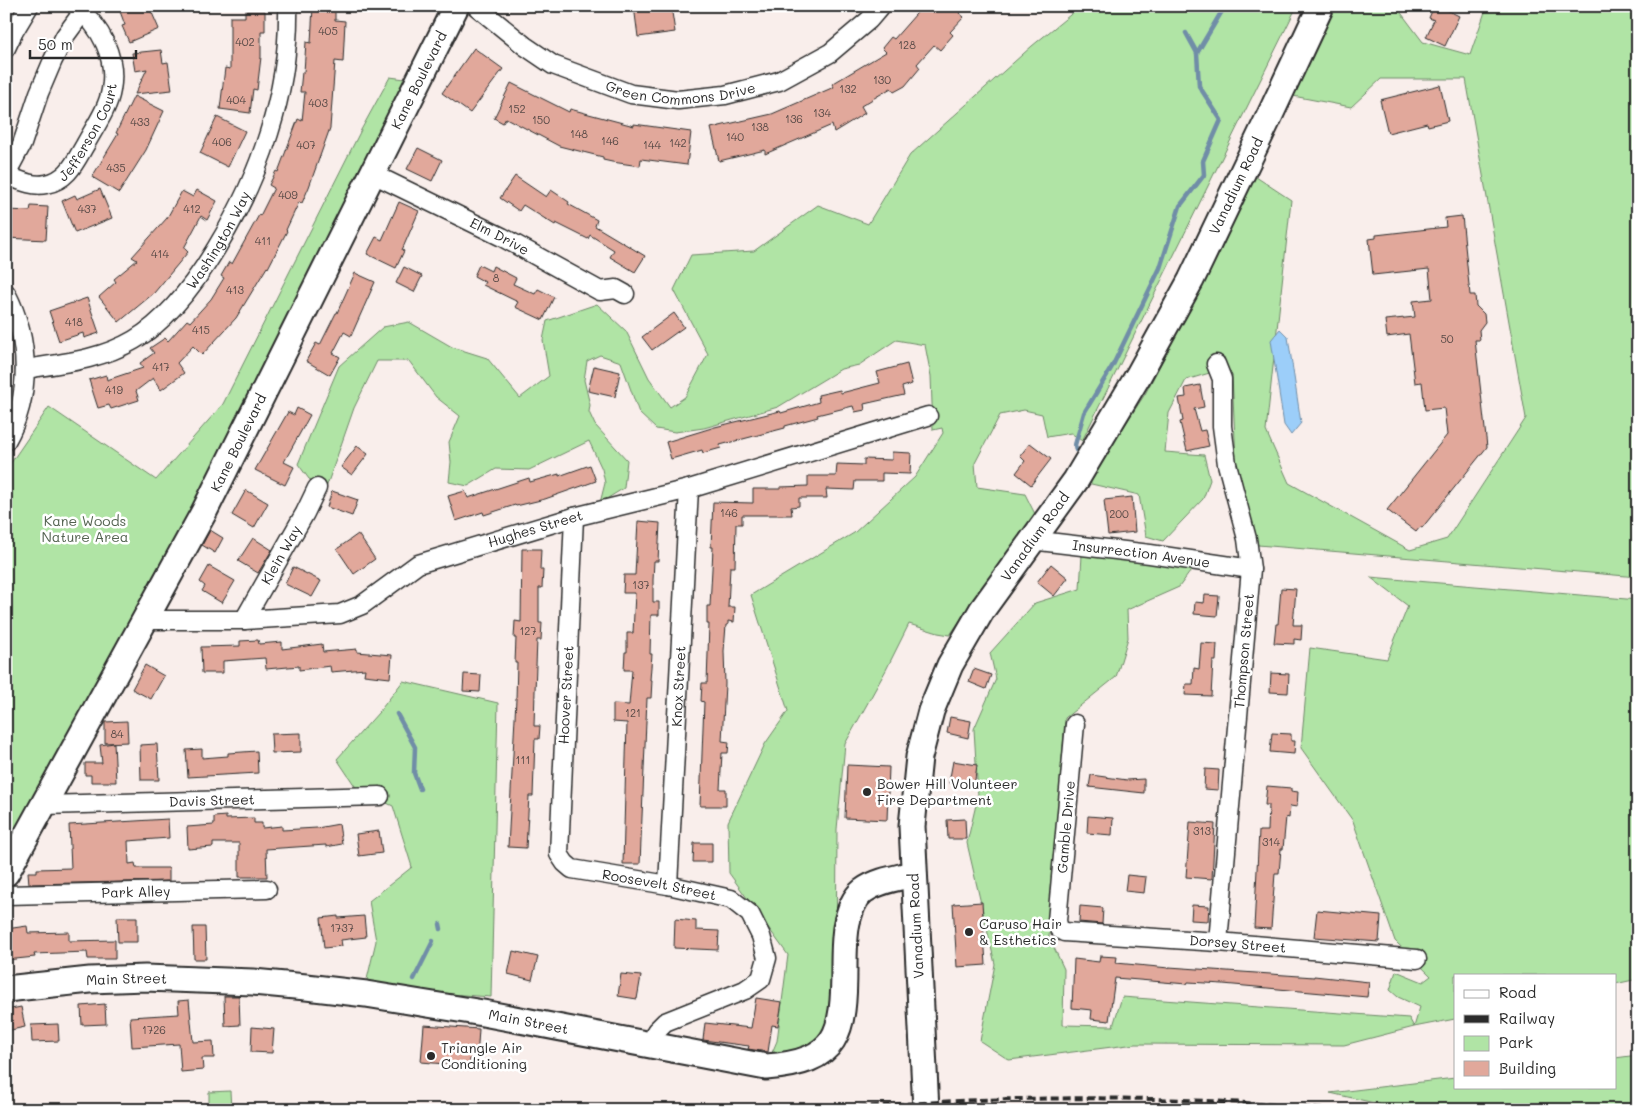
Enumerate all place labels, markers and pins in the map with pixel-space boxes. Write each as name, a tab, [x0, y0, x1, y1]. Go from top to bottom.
place label: Bower Hill Volunteer Fire Department	[877, 774, 1018, 809]
marker: Bower Hill Volunteer Fire Department	[861, 786, 873, 798]
place label: Caruso Hair & Esthetics	[979, 914, 1062, 949]
marker: Caruso Hair & Esthetics	[963, 926, 975, 938]
place label: Triangle Air Conditioning	[441, 1038, 527, 1073]
marker: Triangle Air Conditioning	[425, 1050, 437, 1062]

